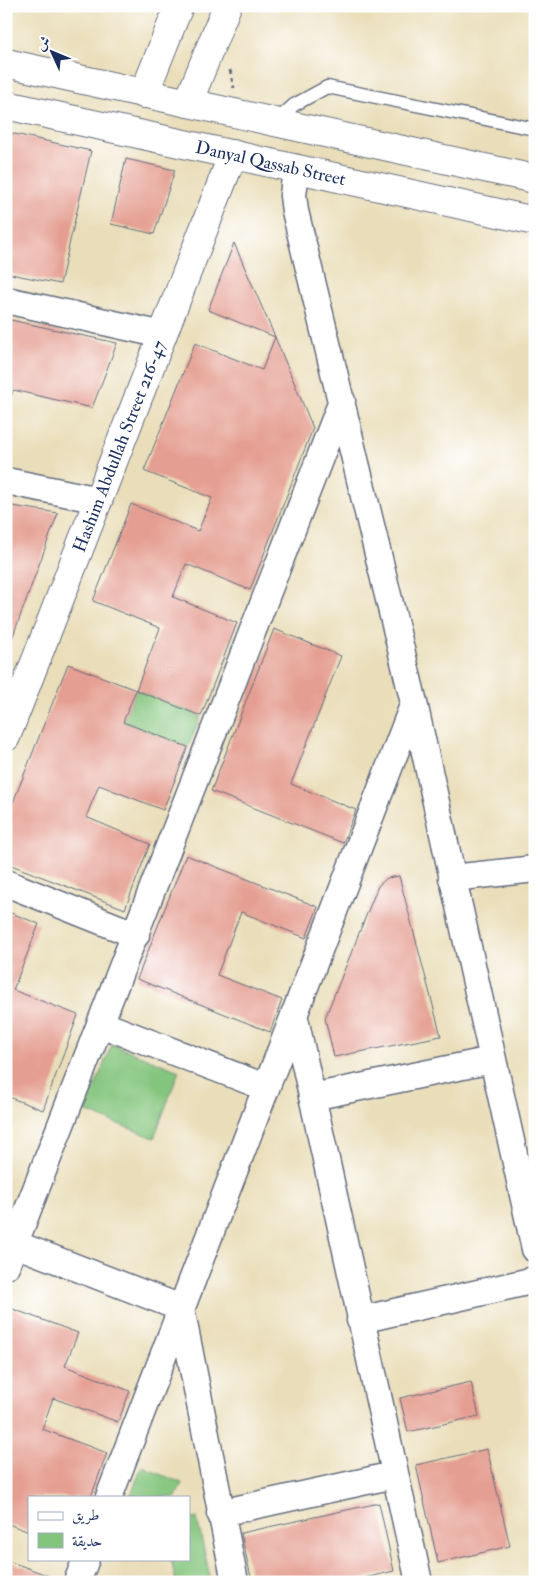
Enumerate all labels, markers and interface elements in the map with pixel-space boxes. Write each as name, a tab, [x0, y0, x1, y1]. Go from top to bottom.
north arrow	[28, 28, 78, 78]
text: ش	[32, 32, 54, 54]
street label: Danyal Qassab Street	[193, 136, 348, 191]
street label: Hashim Abdullah Street 216-47	[68, 337, 171, 556]
legend	[28, 1496, 190, 1560]
text: طريق	[72, 1506, 99, 1525]
text: حديقة	[72, 1532, 102, 1551]

